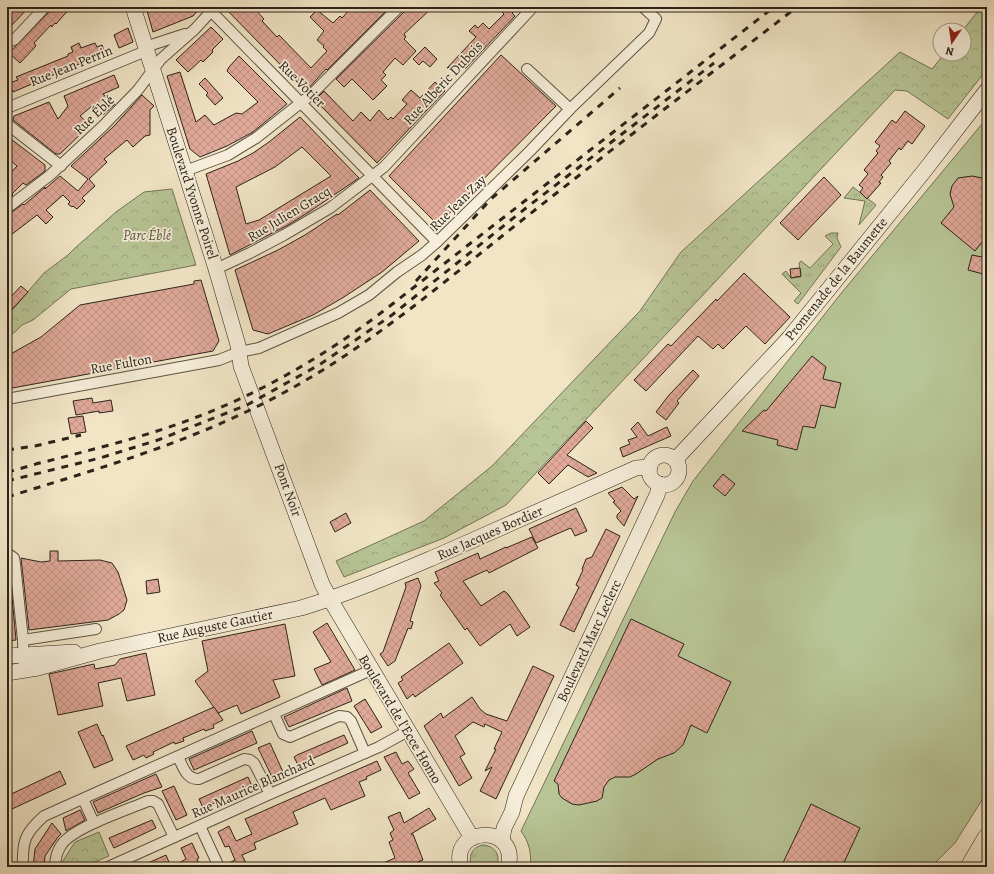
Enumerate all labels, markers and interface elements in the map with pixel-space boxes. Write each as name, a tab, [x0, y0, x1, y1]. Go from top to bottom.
north arrow	[932, 22, 972, 62]
street label: Rue Alberic Dubois	[399, 37, 487, 129]
street label: Rue Jean Perrin	[27, 41, 116, 91]
text: N	[944, 43, 955, 59]
street label: Rue Votier	[274, 56, 330, 112]
street label: Rue Éblé	[69, 91, 119, 139]
street label: Boulevard Yvonne Poirel	[162, 124, 223, 262]
street label: Rue Jean Zay	[426, 170, 491, 235]
street label: Rue Julien Gracq	[244, 182, 334, 246]
street label: Promenade de la Baumette	[780, 213, 892, 345]
park label: Parc Éblé	[123, 226, 171, 245]
street label: Rue Fulton	[89, 349, 154, 379]
street label: Pont Noir	[270, 461, 307, 520]
street label: Rue Jacques Bordier	[434, 501, 547, 565]
street label: Boulevard Marc Leclerc	[552, 577, 626, 705]
street label: Rue Auguste Gautier	[156, 604, 275, 648]
street label: Boulevard de l'Ecce Homo	[354, 651, 446, 787]
street label: Rue Maurice Blanchard	[188, 751, 318, 823]

